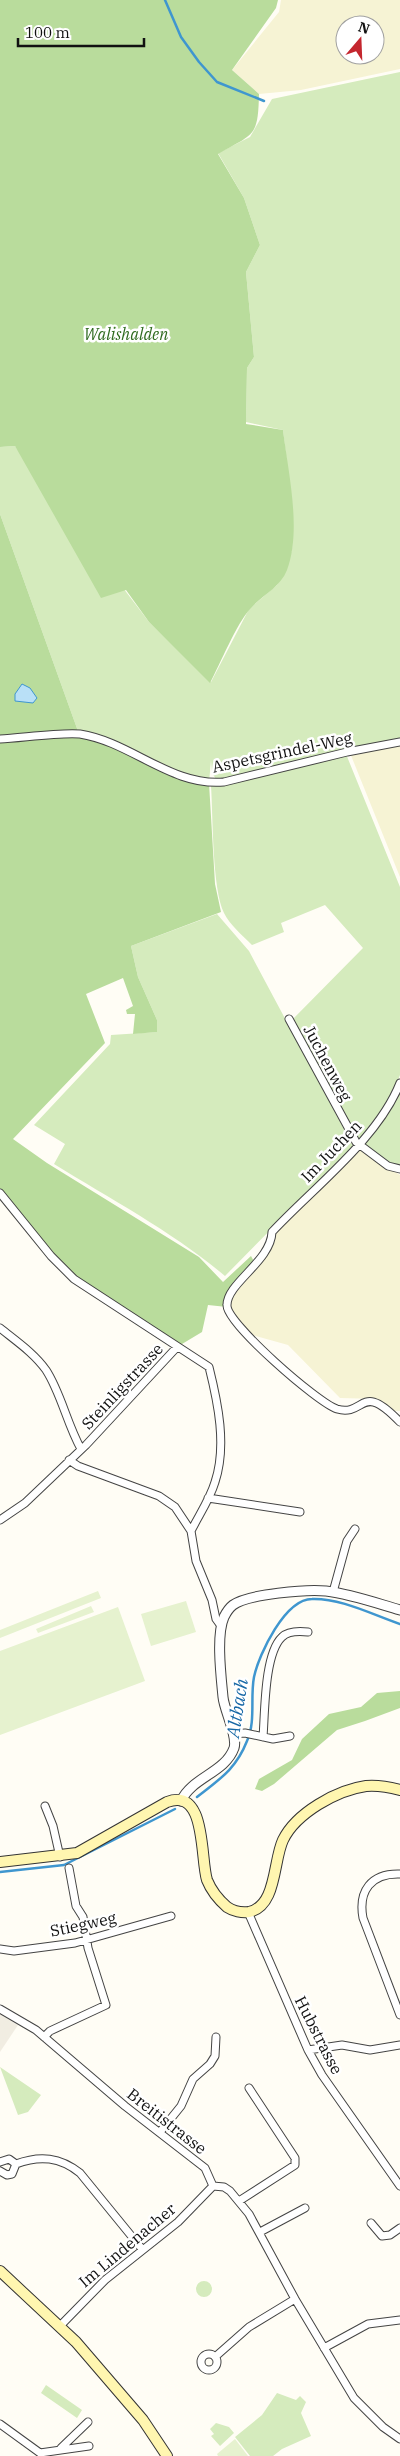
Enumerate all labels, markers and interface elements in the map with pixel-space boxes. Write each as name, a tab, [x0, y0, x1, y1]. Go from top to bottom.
scale bar	[18, 15, 144, 47]
north arrow	[335, 15, 385, 65]
text: N	[356, 17, 372, 38]
text: 100 m	[25, 23, 70, 42]
park label: Walishalden	[84, 324, 168, 344]
street label: Aspetsgrindel-Weg	[210, 727, 354, 777]
street label: Juchenweg	[300, 1021, 357, 1105]
street label: Im Juchen	[296, 1116, 366, 1186]
street label: Steinligstrasse	[77, 1339, 167, 1433]
water label: Altbach	[221, 1677, 253, 1740]
street label: Stiegweg	[48, 1907, 118, 1941]
street label: Hubstrasse	[291, 1992, 347, 2078]
street label: Breitistrasse	[123, 2084, 211, 2158]
street label: Im Lindenacher	[74, 2199, 180, 2291]

